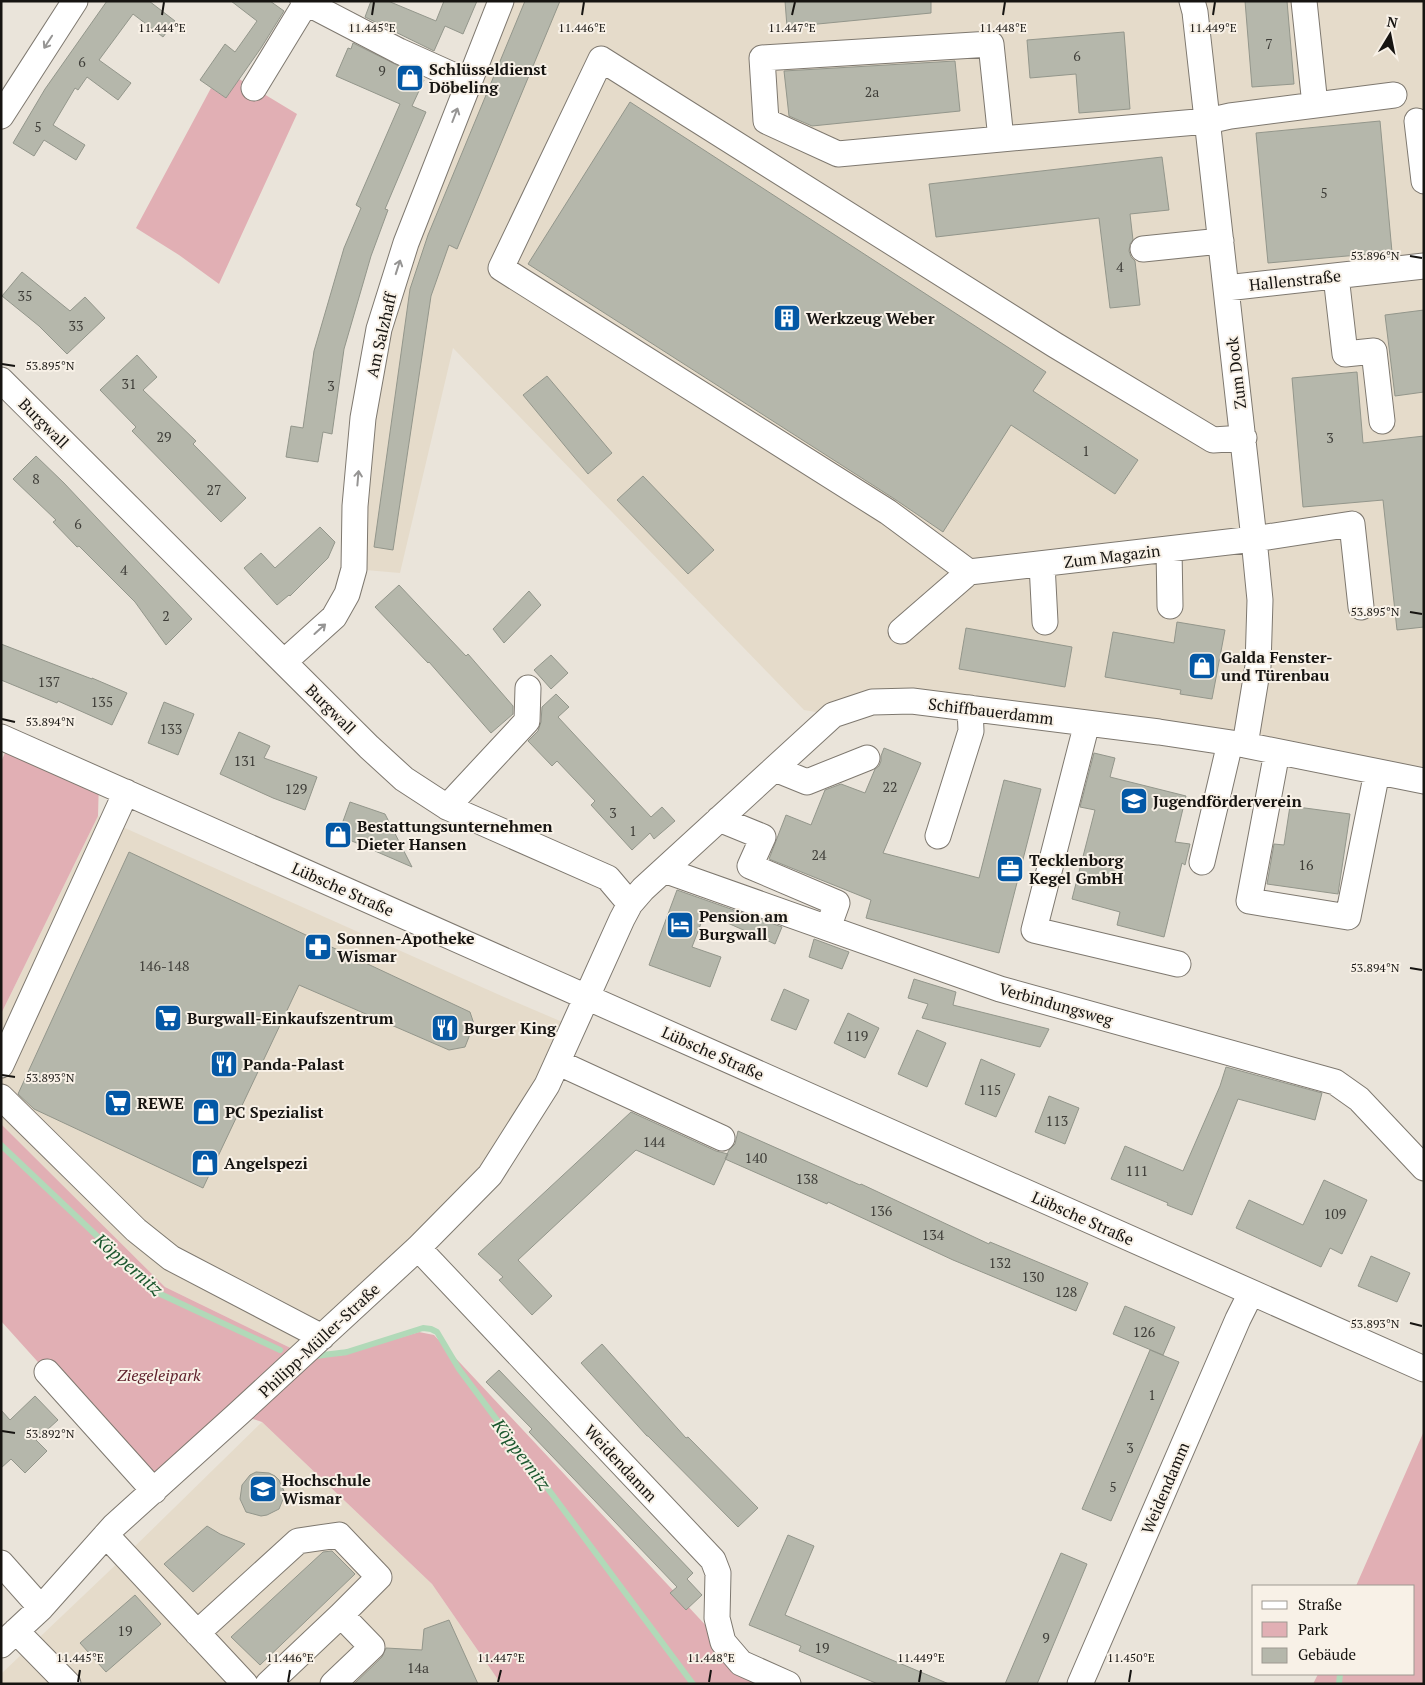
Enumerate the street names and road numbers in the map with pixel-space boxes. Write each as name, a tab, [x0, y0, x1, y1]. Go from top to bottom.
street label: Hallenstraße	[1248, 264, 1342, 296]
street label: Am Salzhaff	[361, 289, 402, 380]
street label: Zum Dock	[1221, 335, 1251, 410]
street label: Burgwall	[14, 393, 74, 453]
street label: Zum Magazin	[1062, 539, 1162, 573]
street label: Burgwall	[301, 679, 361, 739]
street label: Schiffbauerdamm	[927, 692, 1055, 730]
street label: Lübsche Straße	[289, 857, 397, 921]
street label: Verbindungsweg	[996, 977, 1116, 1031]
street label: Lübsche Straße	[659, 1021, 767, 1085]
street label: Lübsche Straße	[1029, 1186, 1137, 1250]
street label: Philipp-Müller-Straße	[254, 1278, 384, 1402]
street label: Weidendamm	[580, 1420, 663, 1506]
street label: Weidendamm	[1136, 1439, 1194, 1537]

